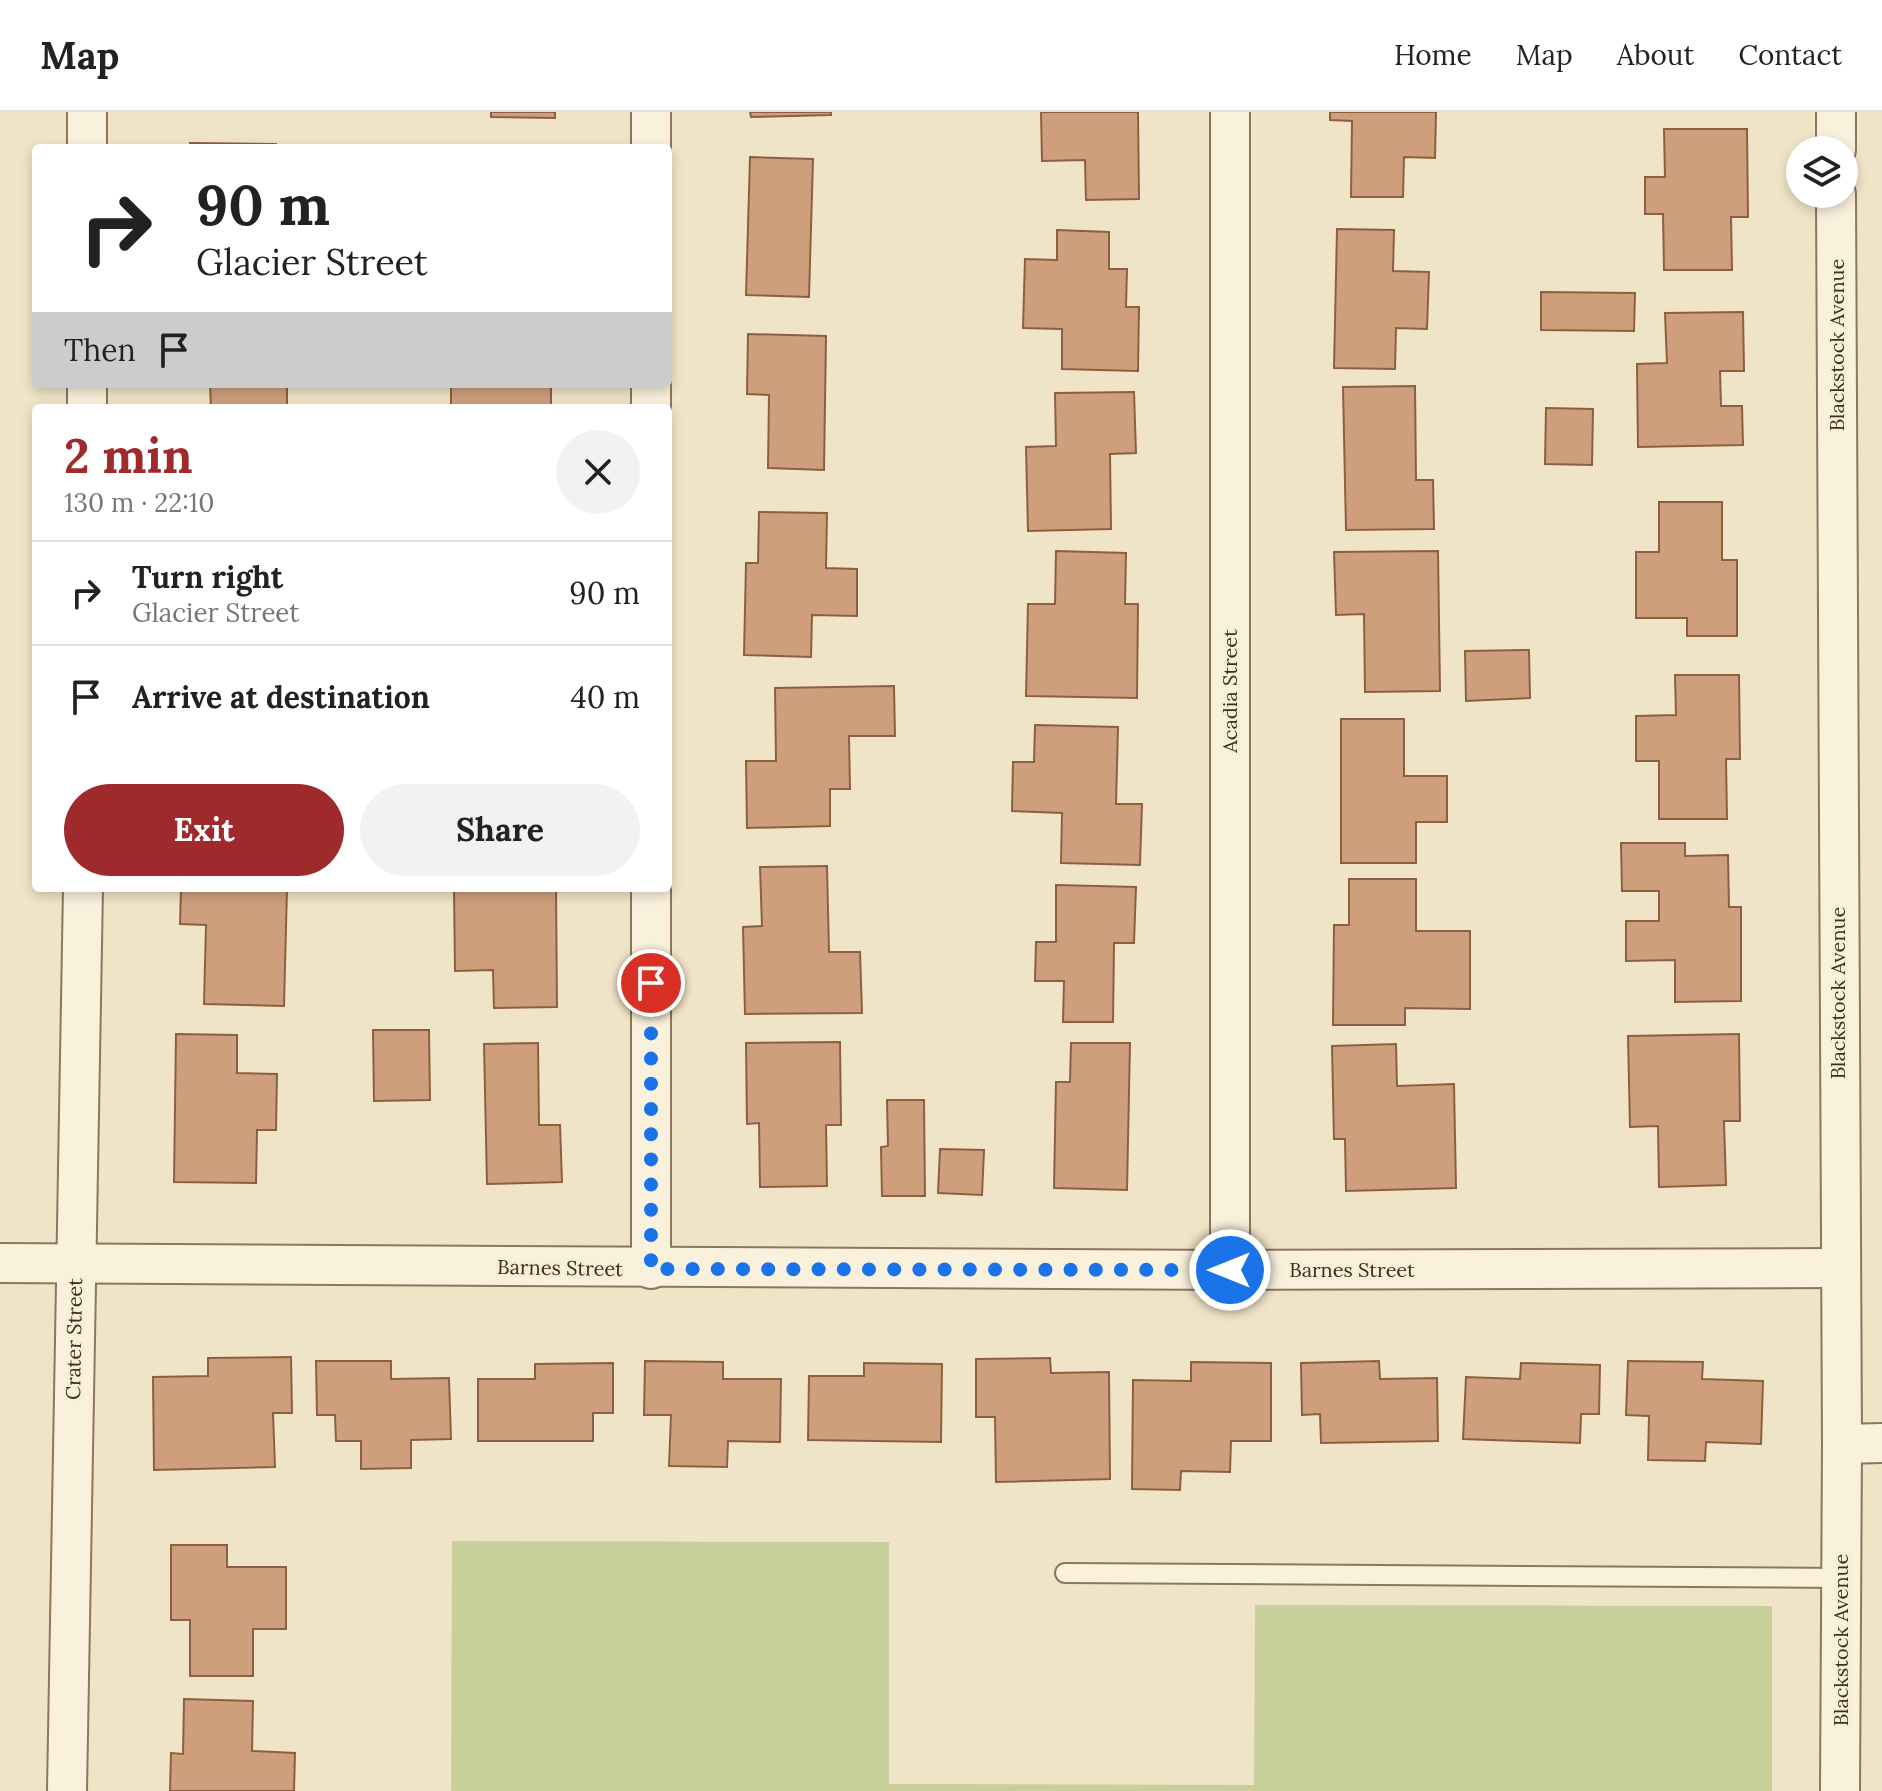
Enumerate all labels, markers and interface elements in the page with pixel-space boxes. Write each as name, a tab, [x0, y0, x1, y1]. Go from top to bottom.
text: Map	[40, 31, 119, 79]
text: Home	[1394, 37, 1472, 73]
text: Map	[1516, 37, 1573, 73]
text: About	[1617, 37, 1694, 73]
text: Contact	[1738, 37, 1842, 73]
map controls	[1786, 136, 1858, 208]
button: layers	[1786, 136, 1858, 208]
text: 90 m	[196, 169, 330, 240]
icon: right	[64, 176, 168, 280]
text: Glacier Street	[196, 239, 428, 285]
street label: Blackstock Avenue	[1824, 259, 1849, 431]
icon: arrive	[152, 328, 196, 372]
text: Then	[64, 331, 136, 369]
text: 2 min	[64, 425, 193, 486]
button: close	[556, 430, 640, 514]
text: 130 m · 22:10	[64, 486, 214, 519]
text: Turn right	[132, 558, 283, 596]
icon: right	[64, 571, 108, 615]
text: 90 m	[569, 574, 640, 612]
text: Glacier Street	[132, 596, 299, 629]
street label: Acadia Street	[1217, 629, 1242, 754]
icon: arrive	[64, 675, 108, 719]
text: Arrive at destination	[132, 678, 430, 716]
text: 40 m	[570, 678, 640, 716]
button: Exit	[64, 784, 344, 876]
button: Share	[360, 784, 640, 876]
street label: Blackstock Avenue	[1825, 907, 1850, 1079]
pin	[617, 949, 685, 1017]
icon: arrive	[629, 961, 673, 1005]
position arrow	[1188, 1228, 1272, 1312]
street label: Barnes Street	[497, 1254, 623, 1281]
street label: Barnes Street	[1289, 1257, 1415, 1282]
street label: Crater Street	[60, 1278, 87, 1400]
street label: Blackstock Avenue	[1828, 1554, 1853, 1726]

